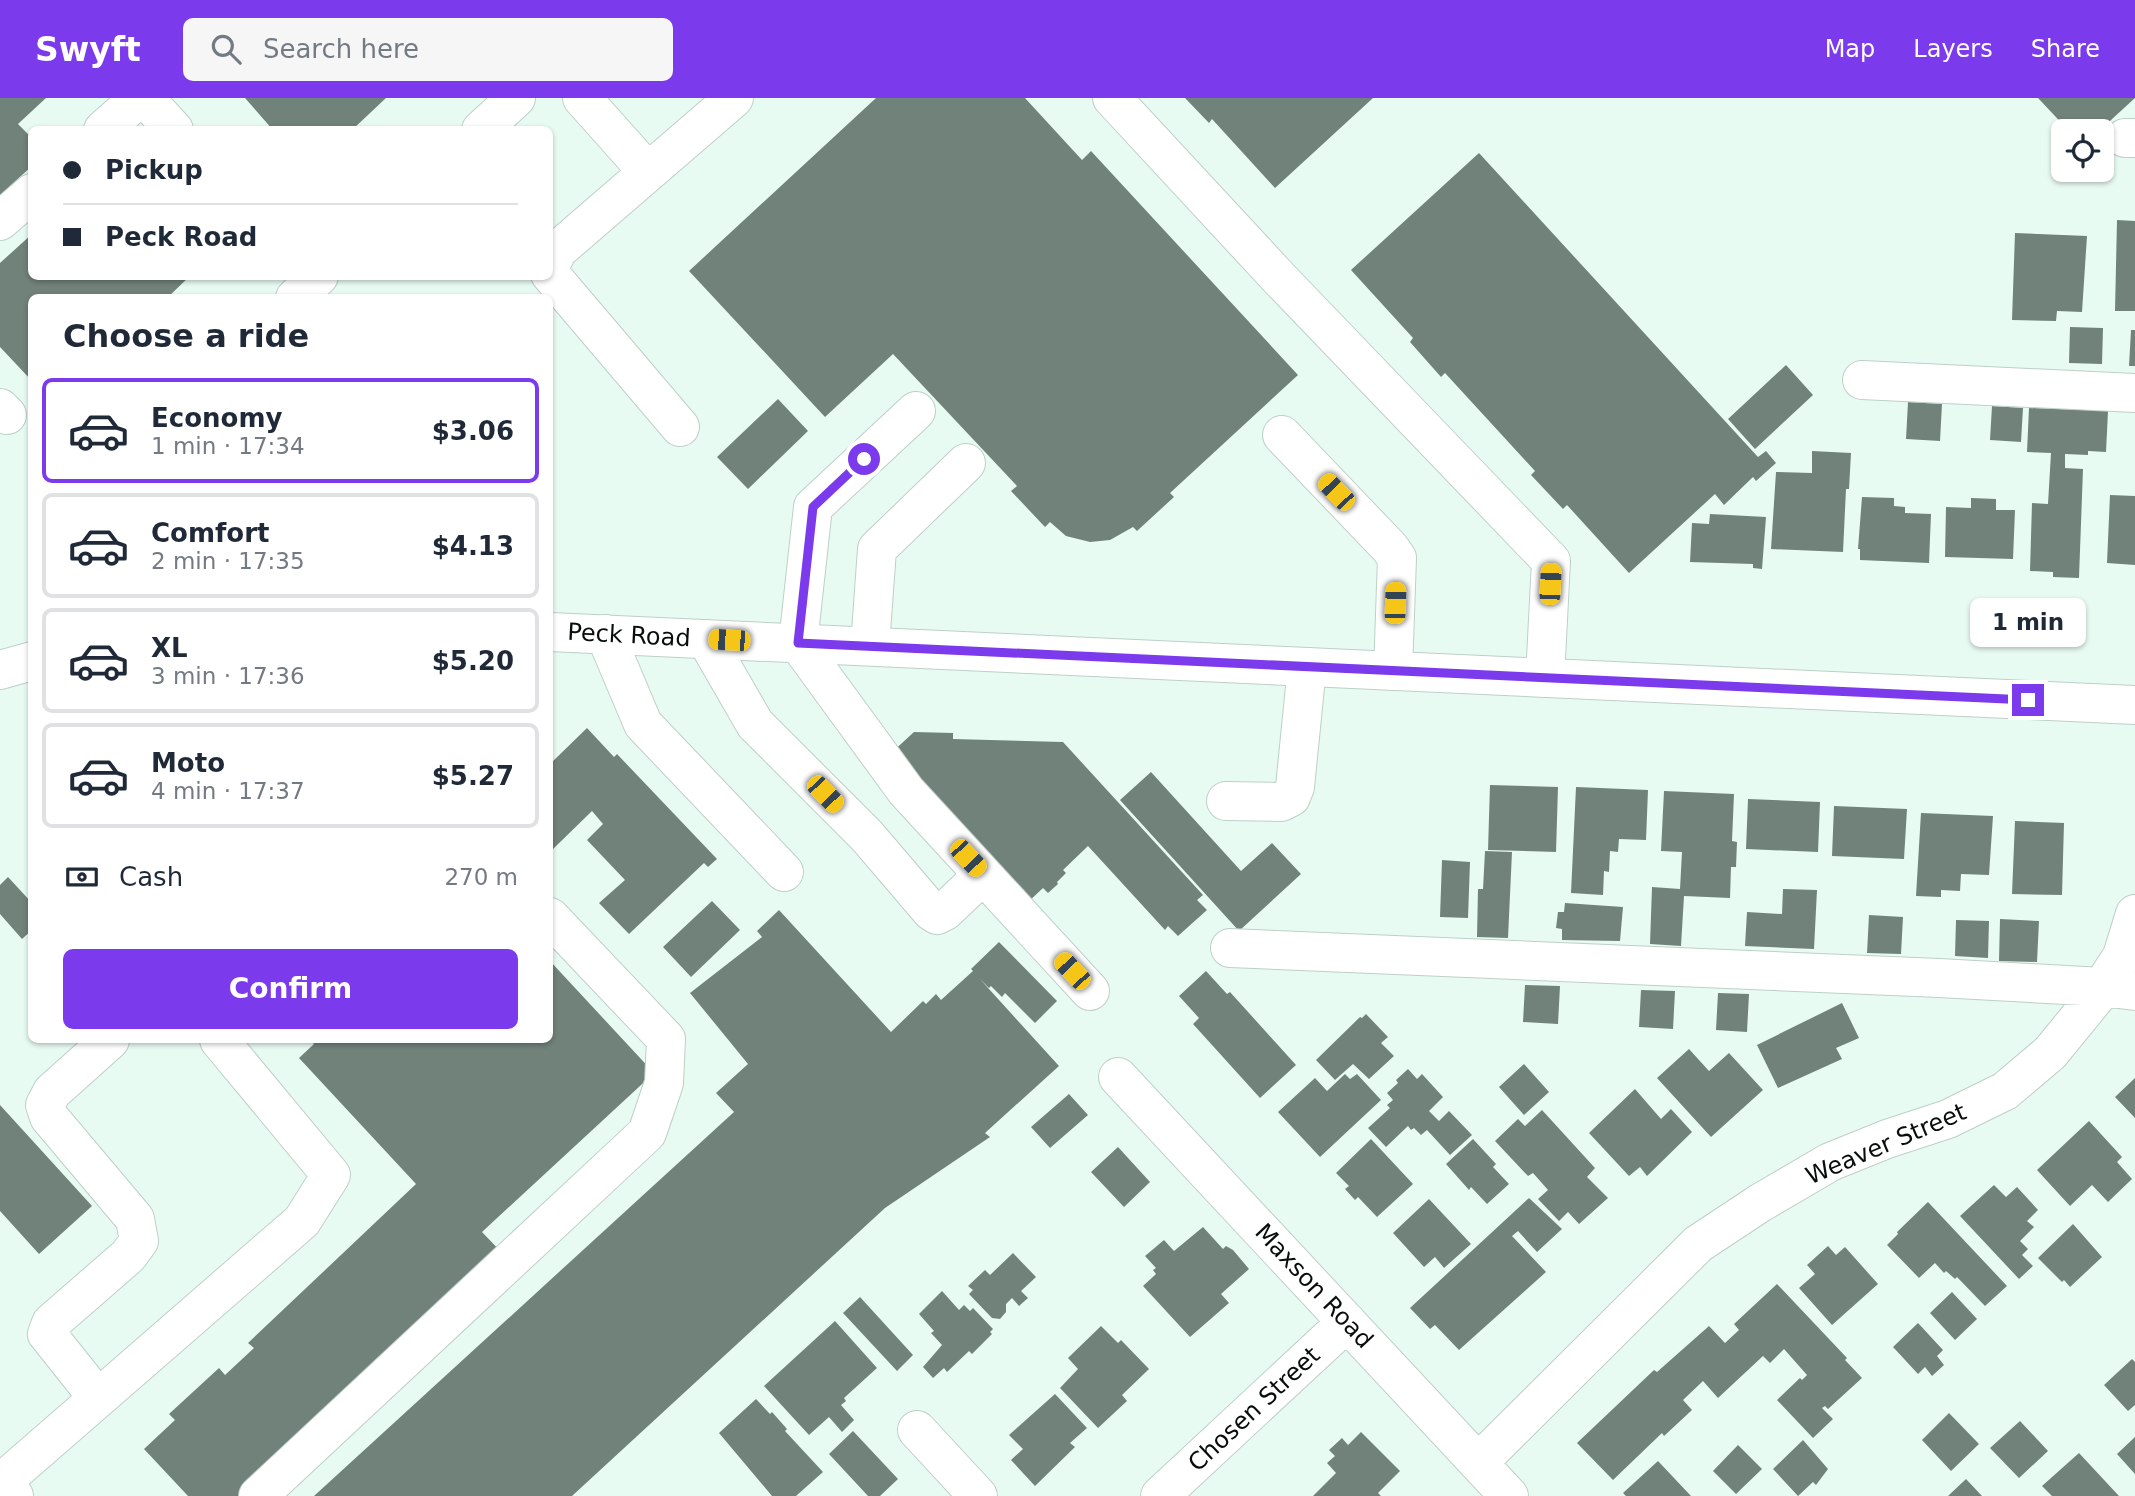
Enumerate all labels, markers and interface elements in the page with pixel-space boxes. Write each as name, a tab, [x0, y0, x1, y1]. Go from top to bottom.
search box	[183, 18, 673, 81]
text: Swyft	[35, 30, 141, 69]
icon: search	[207, 30, 245, 68]
text: Search here	[263, 34, 419, 64]
text: Map	[1825, 35, 1875, 63]
text: Layers	[1913, 35, 1993, 63]
text: Share	[2031, 35, 2100, 63]
map controls	[2051, 119, 2114, 182]
button: locate	[2051, 119, 2114, 182]
text: Pickup	[105, 155, 203, 185]
text: Peck Road	[105, 222, 257, 252]
text: Choose a ride	[63, 317, 309, 355]
icon: car	[67, 399, 130, 462]
text: Economy	[151, 403, 282, 433]
text: $3.06	[432, 416, 514, 446]
text: 1 min · 17:34	[151, 433, 305, 459]
route start	[848, 443, 880, 475]
car	[1314, 470, 1359, 514]
icon: car	[67, 514, 130, 577]
text: Comfort	[151, 518, 269, 548]
text: $4.13	[432, 531, 514, 561]
text: 2 min · 17:35	[151, 548, 305, 574]
car	[1539, 562, 1562, 606]
car	[1384, 582, 1407, 624]
callout: 1 min	[1970, 598, 2086, 648]
text: 1 min	[1992, 609, 2064, 635]
street label: Peck Road	[567, 618, 691, 652]
car	[708, 628, 751, 652]
icon: car	[67, 629, 130, 692]
text: XL	[151, 633, 188, 663]
text: $5.20	[432, 646, 514, 676]
text: 3 min · 17:36	[151, 663, 305, 689]
route end	[2012, 684, 2044, 716]
icon: car	[67, 744, 130, 807]
text: Moto	[151, 748, 225, 778]
text: $5.27	[432, 761, 514, 791]
car	[803, 772, 848, 816]
text: 4 min · 17:37	[151, 778, 305, 804]
car	[946, 835, 991, 881]
icon: cash	[63, 858, 101, 896]
text: Cash	[119, 862, 183, 892]
text: 270 m	[444, 864, 518, 890]
car	[1050, 948, 1095, 994]
button: Confirm	[63, 949, 518, 1029]
street label: Weaver Street	[1802, 1098, 1970, 1190]
street label: Maxson Road	[1249, 1218, 1379, 1354]
street label: Chosen Street	[1182, 1341, 1326, 1477]

